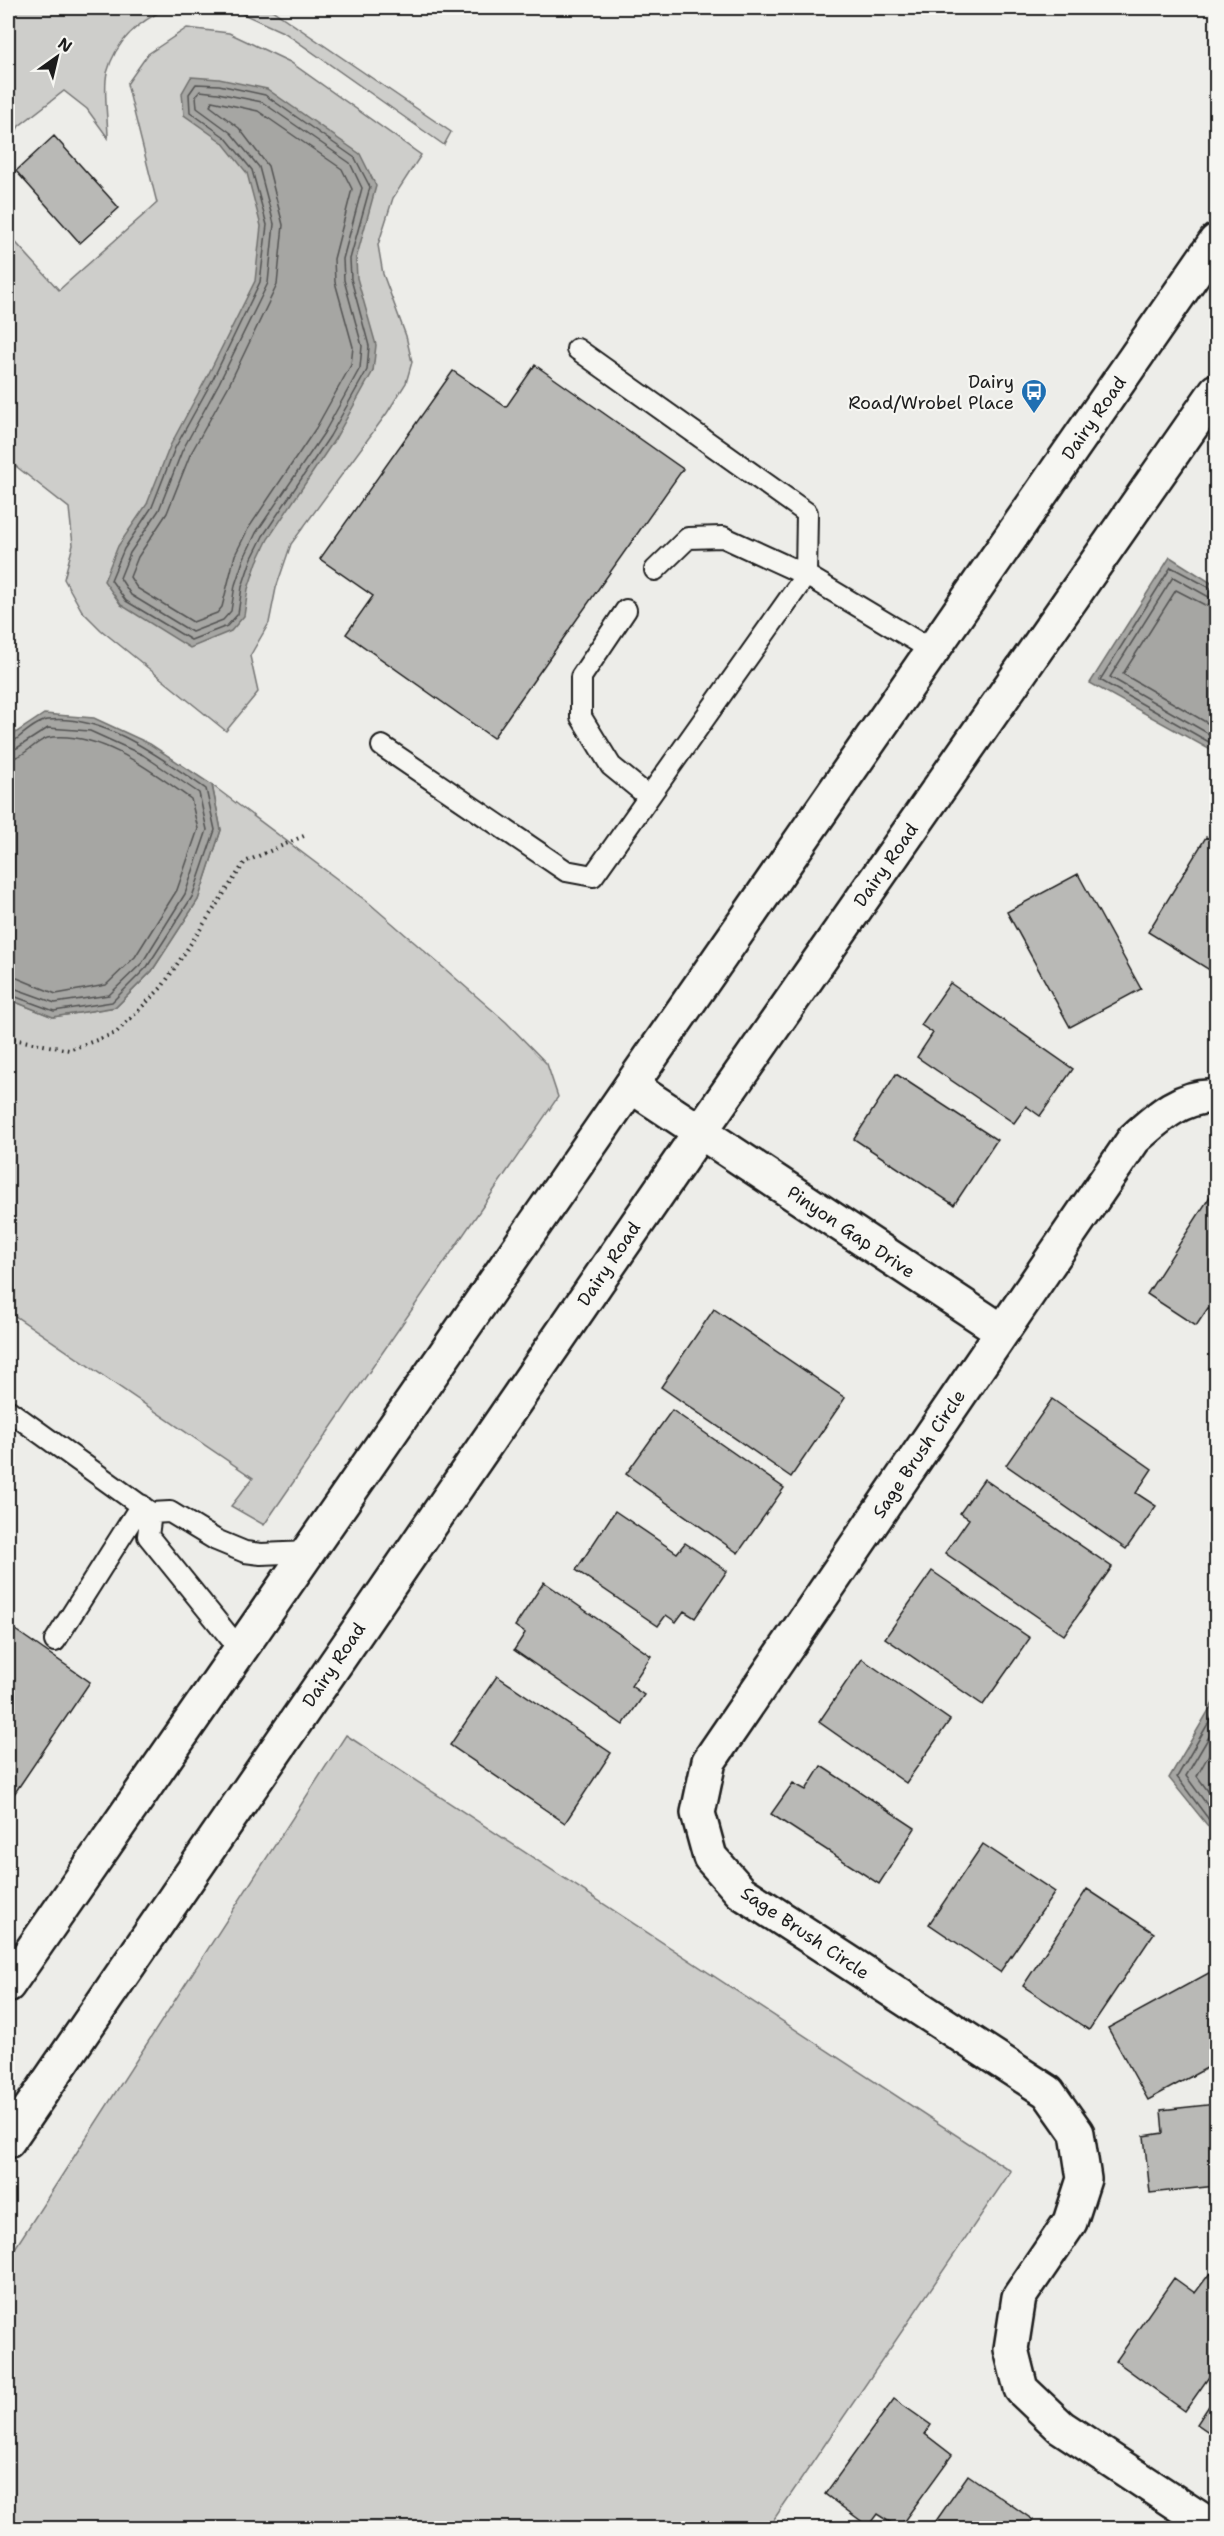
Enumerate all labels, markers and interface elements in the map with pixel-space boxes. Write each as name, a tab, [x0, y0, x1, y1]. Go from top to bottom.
north arrow	[27, 27, 87, 87]
text: N	[54, 33, 76, 57]
place label: Dairy Road/Wrobel Place	[848, 370, 1014, 415]
street label: Dairy Road	[1056, 371, 1132, 465]
bus stop icon: Dairy Road/Wrobel Place	[1019, 377, 1049, 415]
street label: Dairy Road	[848, 818, 924, 912]
street label: Pinyon Gap Drive	[782, 1180, 920, 1284]
street label: Dairy Road	[572, 1217, 646, 1311]
street label: Sage Brush Circle	[867, 1385, 971, 1523]
street label: Dairy Road	[297, 1618, 371, 1712]
street label: Sage Brush Circle	[736, 1881, 874, 1985]

